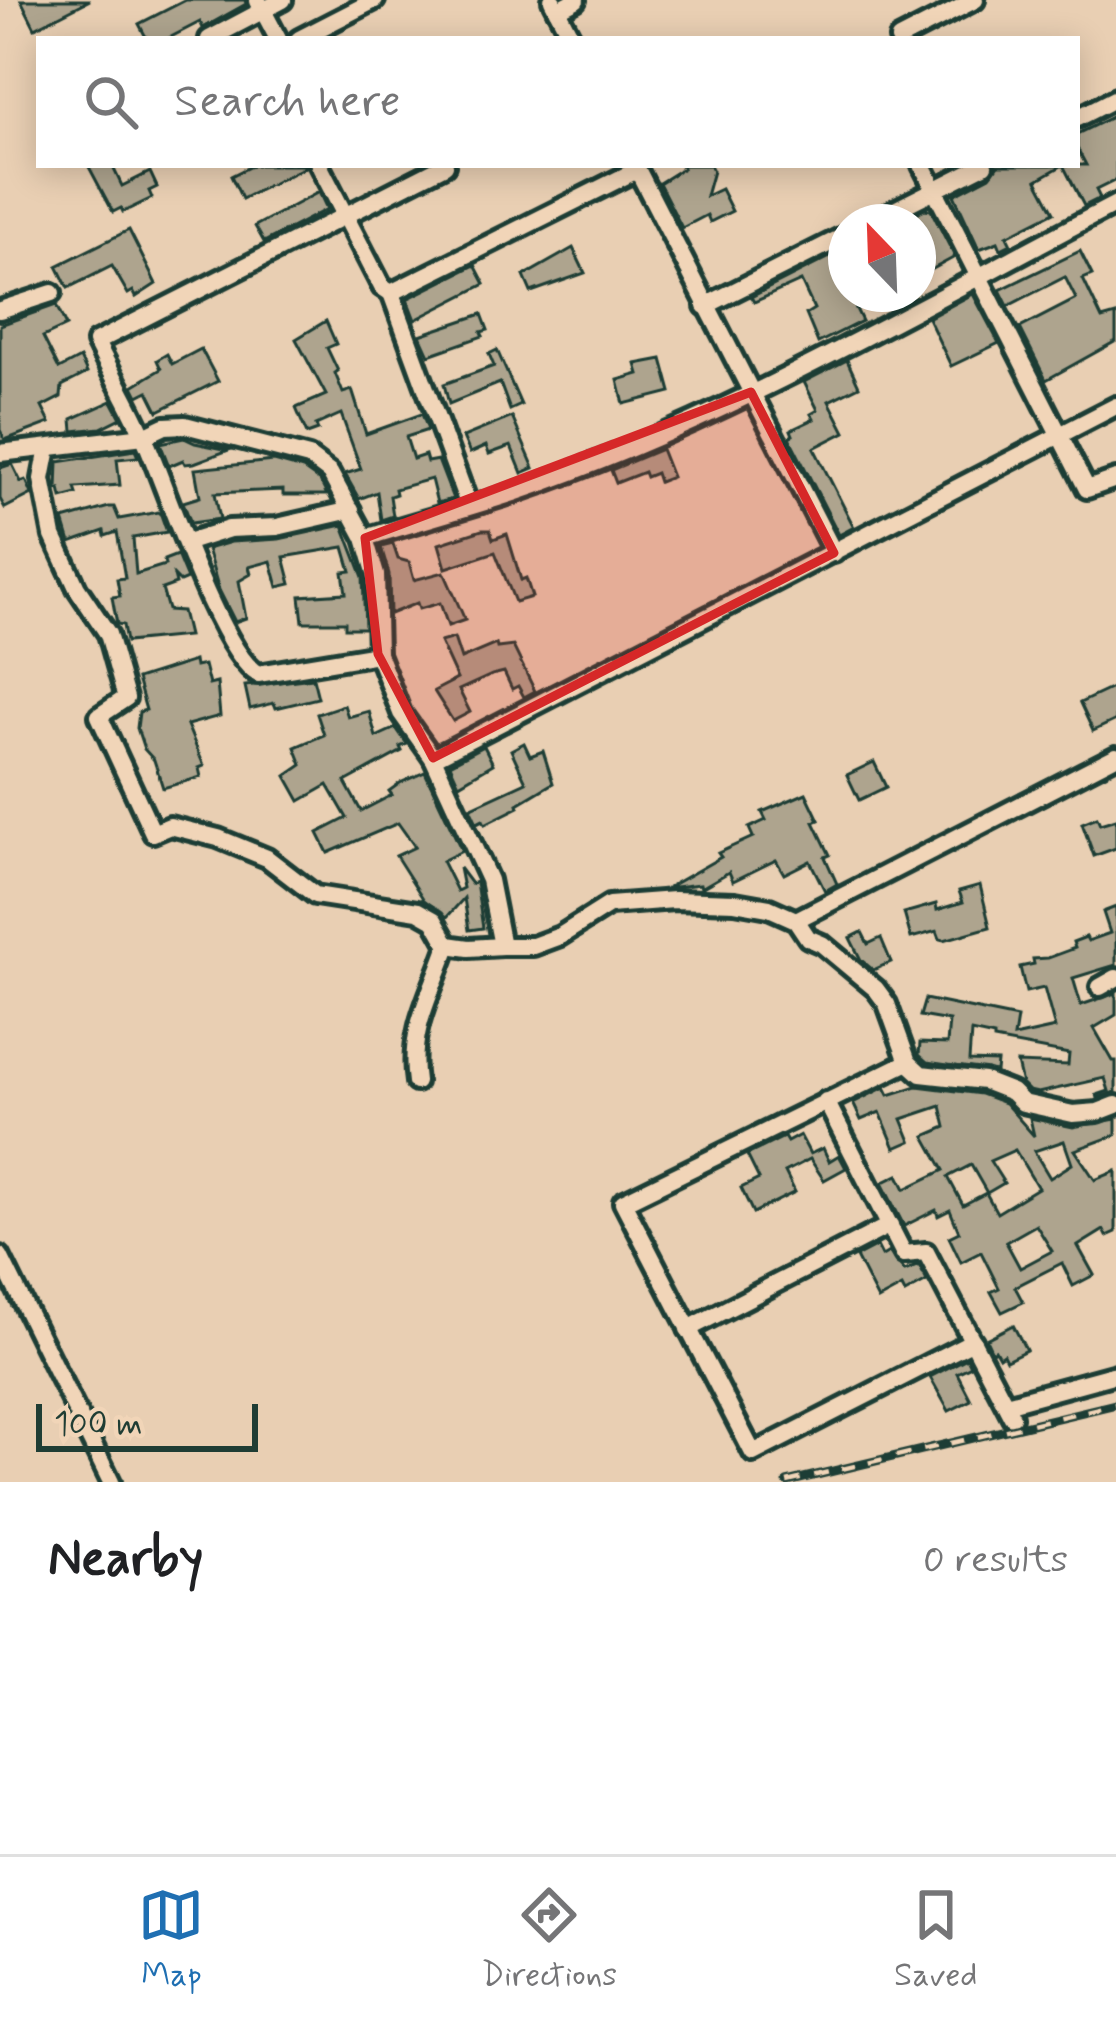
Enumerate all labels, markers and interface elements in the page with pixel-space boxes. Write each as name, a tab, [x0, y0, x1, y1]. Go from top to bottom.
search box	[36, 36, 1080, 168]
icon: search	[78, 69, 144, 135]
text: Search here	[174, 73, 401, 132]
north arrow	[828, 204, 936, 312]
scale bar	[36, 1398, 258, 1451]
text: 100 m	[54, 1403, 143, 1447]
text: Nearby	[48, 1527, 203, 1593]
text: 0 results	[923, 1535, 1068, 1586]
tab: Map	[138, 1882, 204, 1998]
tab: Directions	[481, 1882, 617, 1998]
tab: Saved	[894, 1882, 978, 1998]

